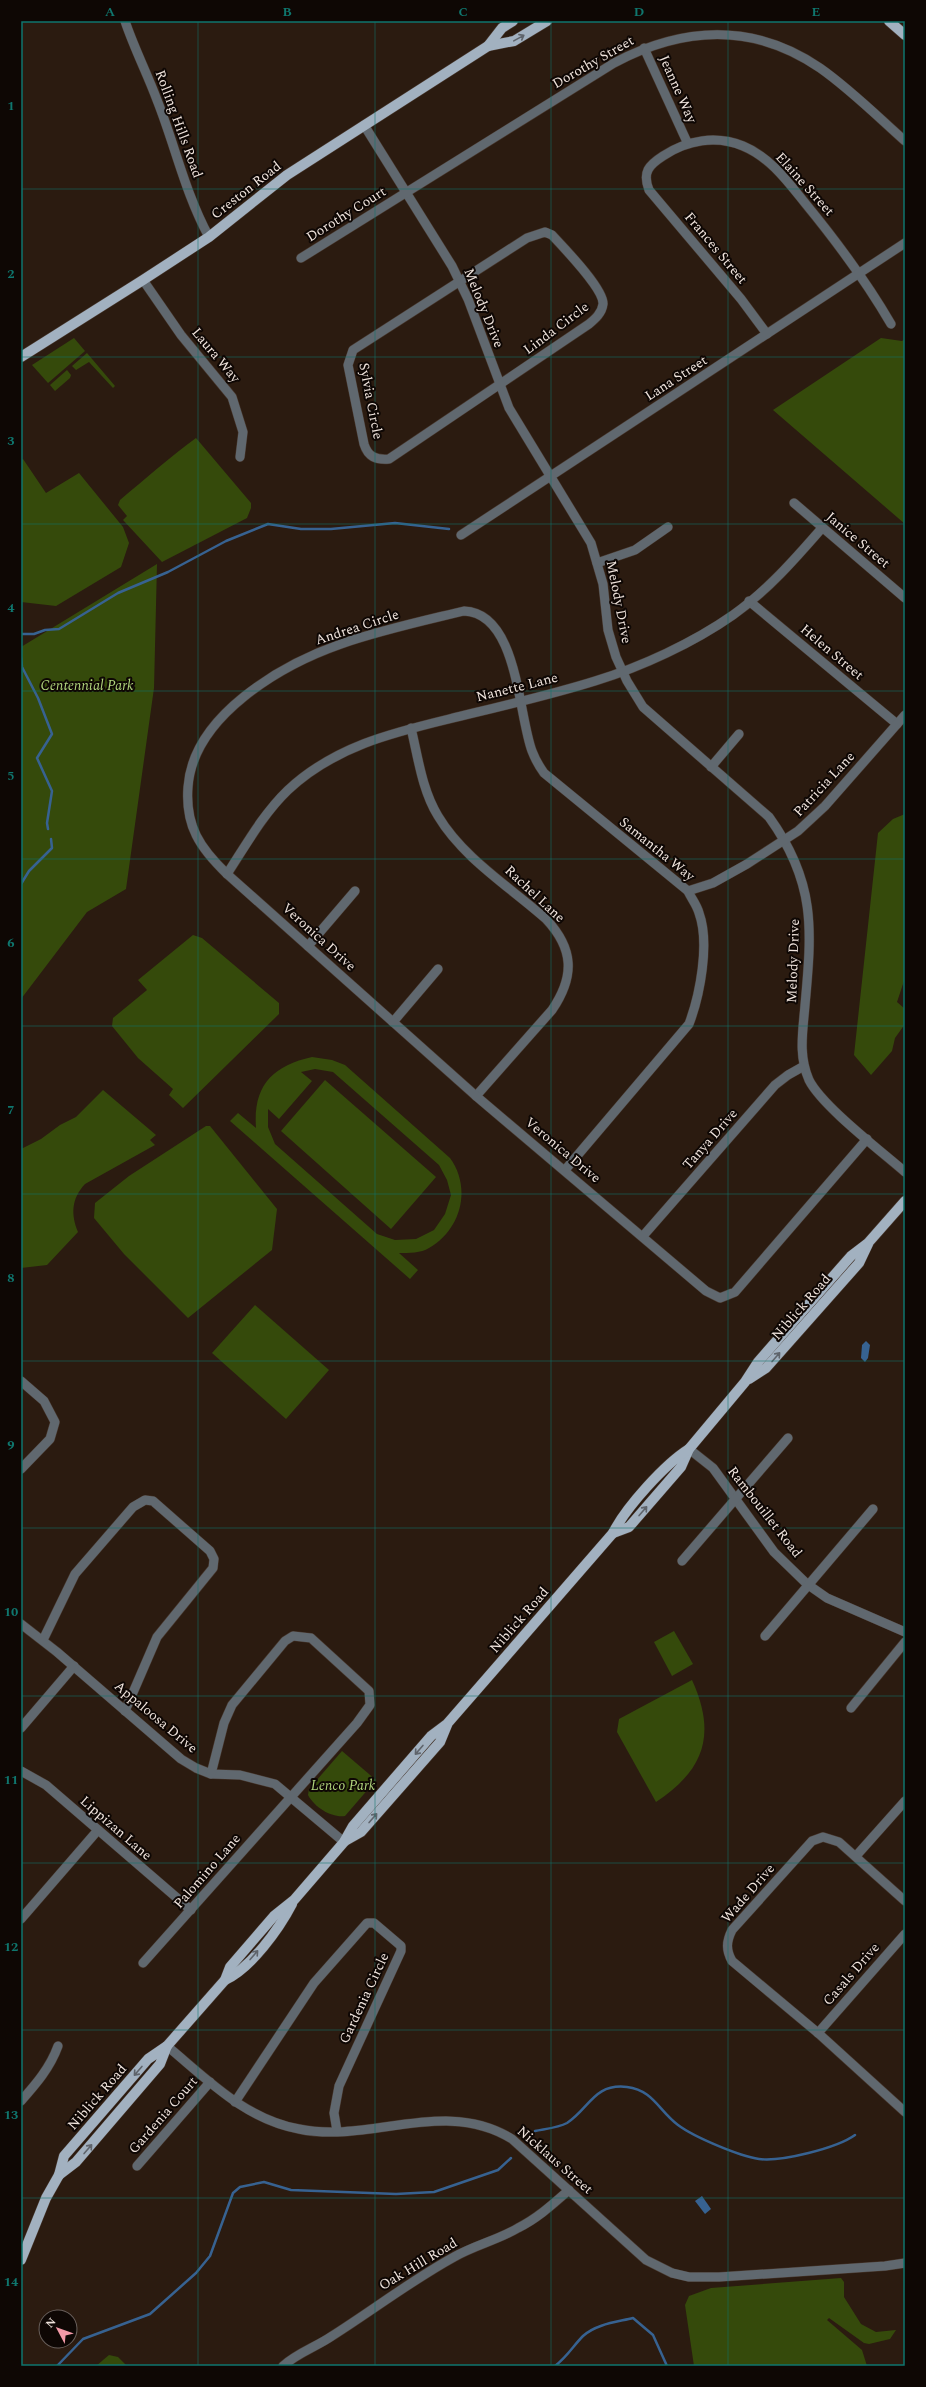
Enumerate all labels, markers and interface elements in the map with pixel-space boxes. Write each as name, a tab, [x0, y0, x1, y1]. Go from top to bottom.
text: A	[105, 2, 115, 22]
text: B	[282, 2, 292, 22]
text: C	[458, 2, 468, 22]
text: D	[634, 2, 644, 22]
text: E	[812, 2, 821, 22]
street label: Dorothy Street	[548, 30, 638, 94]
one-way arrow	[513, 33, 525, 41]
street label: Jeanne Way	[654, 52, 703, 128]
street label: Rolling Hills Road	[150, 67, 208, 181]
text: 1	[7, 96, 15, 116]
street label: Elaine Street	[771, 147, 839, 221]
street label: Creston Road	[206, 156, 286, 224]
street label: Dorothy Court	[302, 181, 390, 247]
street label: Frances Street	[679, 207, 753, 289]
text: 2	[7, 264, 15, 284]
street label: Melody Drive	[458, 265, 510, 351]
street label: Linda Circle	[519, 296, 593, 360]
street label: Laura Way	[187, 323, 246, 388]
street label: Lana Street	[641, 350, 711, 406]
street label: Sylvia Circle	[353, 361, 389, 441]
text: 3	[7, 431, 15, 451]
street label: Janice Street	[821, 507, 895, 573]
street label: Melody Drive	[601, 559, 637, 646]
text: 4	[7, 598, 15, 618]
street label: Andrea Circle	[312, 604, 402, 650]
street label: Helen Street	[796, 619, 868, 685]
street label: Nanette Lane	[474, 667, 560, 707]
park label: Centennial Park	[40, 675, 134, 696]
street label: Patricia Lane	[788, 746, 860, 821]
text: 5	[7, 766, 15, 786]
street label: Samantha Way	[615, 812, 700, 887]
street label: Rachel Lane	[500, 860, 570, 928]
street label: Veronica Drive	[277, 898, 361, 976]
street label: Melody Drive	[781, 918, 805, 1003]
text: 6	[7, 933, 15, 953]
text: 7	[7, 1100, 15, 1120]
street label: Tanya Drive	[677, 1104, 743, 1174]
street label: Veronica Drive	[520, 1112, 606, 1188]
text: 8	[7, 1268, 15, 1288]
street label: Niblick Road	[766, 1269, 836, 1345]
one-way arrow	[771, 1352, 780, 1363]
text: 9	[7, 1435, 15, 1455]
street label: Rambouillet Road	[723, 1462, 808, 1562]
one-way arrow	[639, 1505, 648, 1516]
street label: Niblick Road	[484, 1582, 554, 1658]
text: 10	[4, 1602, 18, 1622]
street label: Appaloosa Drive	[110, 1676, 202, 1758]
one-way arrow	[414, 1745, 423, 1756]
text: 11	[4, 1770, 18, 1790]
park label: Lenco Park	[311, 1775, 376, 1796]
street label: Lippizan Lane	[75, 1791, 157, 1865]
one-way arrow	[369, 1813, 378, 1823]
street label: Palomino Lane	[168, 1829, 246, 1913]
street label: Wade Drive	[716, 1859, 780, 1927]
text: 12	[4, 1937, 18, 1957]
street label: Casals Drive	[818, 1938, 885, 2010]
street label: Gardenia Circle	[334, 1949, 394, 2047]
one-way arrow	[250, 1950, 259, 1961]
street label: Niblick Road	[62, 2059, 132, 2135]
one-way arrow	[133, 2066, 142, 2076]
street label: Gardenia Court	[123, 2072, 203, 2158]
text: 13	[4, 2105, 18, 2125]
street label: Nicklaus Street	[512, 2121, 598, 2199]
one-way arrow	[83, 2143, 92, 2154]
street label: Oak Hill Road	[375, 2232, 461, 2296]
text: 14	[4, 2272, 19, 2292]
north arrow	[38, 2309, 78, 2349]
text: N	[41, 2314, 60, 2332]

